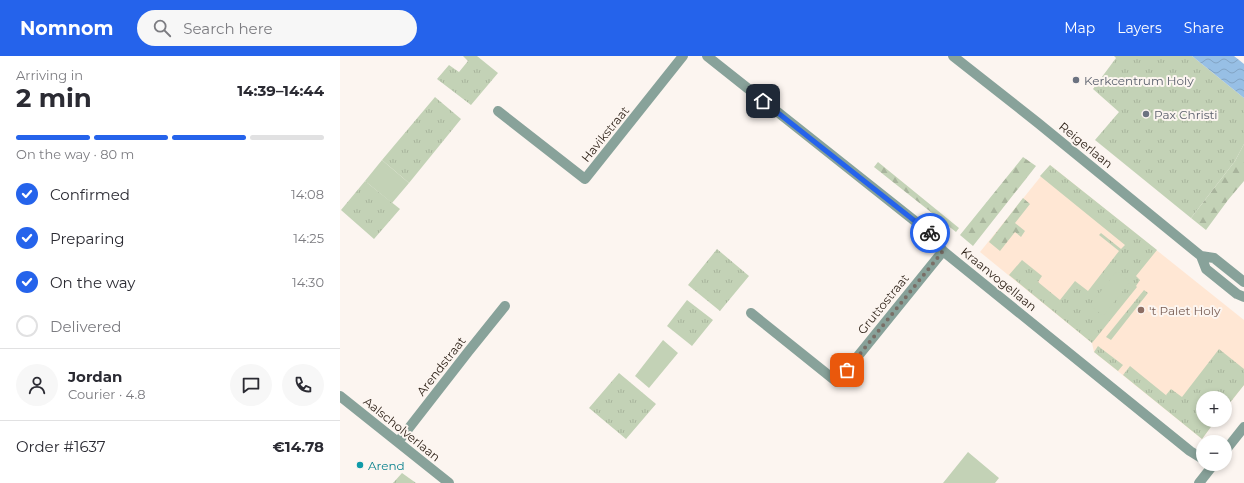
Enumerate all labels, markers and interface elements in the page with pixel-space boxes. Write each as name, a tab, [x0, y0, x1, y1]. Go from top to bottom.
search box	[137, 10, 417, 46]
text: Nomnom	[20, 17, 113, 40]
icon: search	[151, 17, 173, 39]
text: Search here	[183, 19, 273, 38]
text: Map	[1064, 19, 1095, 37]
text: Layers	[1117, 19, 1162, 37]
text: Share	[1184, 19, 1224, 37]
text: Arriving in	[16, 67, 83, 83]
place label: Kerkcentrum Holy	[1084, 73, 1194, 88]
marker: Kerkcentrum Holy	[1071, 75, 1081, 85]
text: 14:39–14:44	[237, 81, 324, 100]
text: 2 min	[16, 82, 92, 114]
pin	[746, 84, 780, 118]
icon: home	[752, 90, 774, 112]
street label: Havikstraat	[578, 103, 632, 165]
place label: Pax Christi	[1154, 107, 1218, 122]
marker: Pax Christi	[1141, 109, 1151, 119]
street label: Reigerlaan	[1056, 119, 1116, 171]
text: On the way · 80 m	[16, 146, 134, 162]
icon: check	[16, 183, 38, 205]
text: Confirmed	[50, 185, 130, 204]
text: 14:08	[291, 186, 324, 202]
courier	[910, 213, 950, 253]
icon: bike	[919, 222, 941, 244]
icon: check	[16, 227, 38, 249]
text: Preparing	[50, 229, 125, 248]
text: 14:25	[293, 230, 324, 246]
street label: Kraanvogellaan	[958, 244, 1040, 314]
icon: check	[16, 271, 38, 293]
street label: Gruttostraat	[854, 271, 912, 337]
text: On the way	[50, 273, 135, 292]
text: 14:30	[292, 274, 324, 290]
place label: 't Palet Holy	[1149, 303, 1221, 318]
marker: 't Palet Holy	[1136, 305, 1146, 315]
text: Delivered	[50, 317, 122, 336]
street label: Arendstraat	[413, 333, 469, 399]
pin	[830, 353, 864, 387]
icon: bag	[836, 359, 858, 381]
button: person	[16, 364, 58, 406]
button: chat	[230, 364, 272, 406]
button: phone	[282, 364, 324, 406]
text: Jordan	[68, 367, 122, 386]
text: Courier · 4.8	[68, 386, 146, 402]
map controls	[1196, 391, 1232, 471]
button: +	[1196, 391, 1232, 427]
street label: Aalscholverlaan	[361, 394, 443, 464]
button: −	[1196, 435, 1232, 471]
text: Order #1637	[16, 437, 106, 456]
text: €14.78	[273, 437, 324, 456]
place label: Arend	[368, 458, 405, 473]
marker: Arend	[355, 460, 365, 470]

